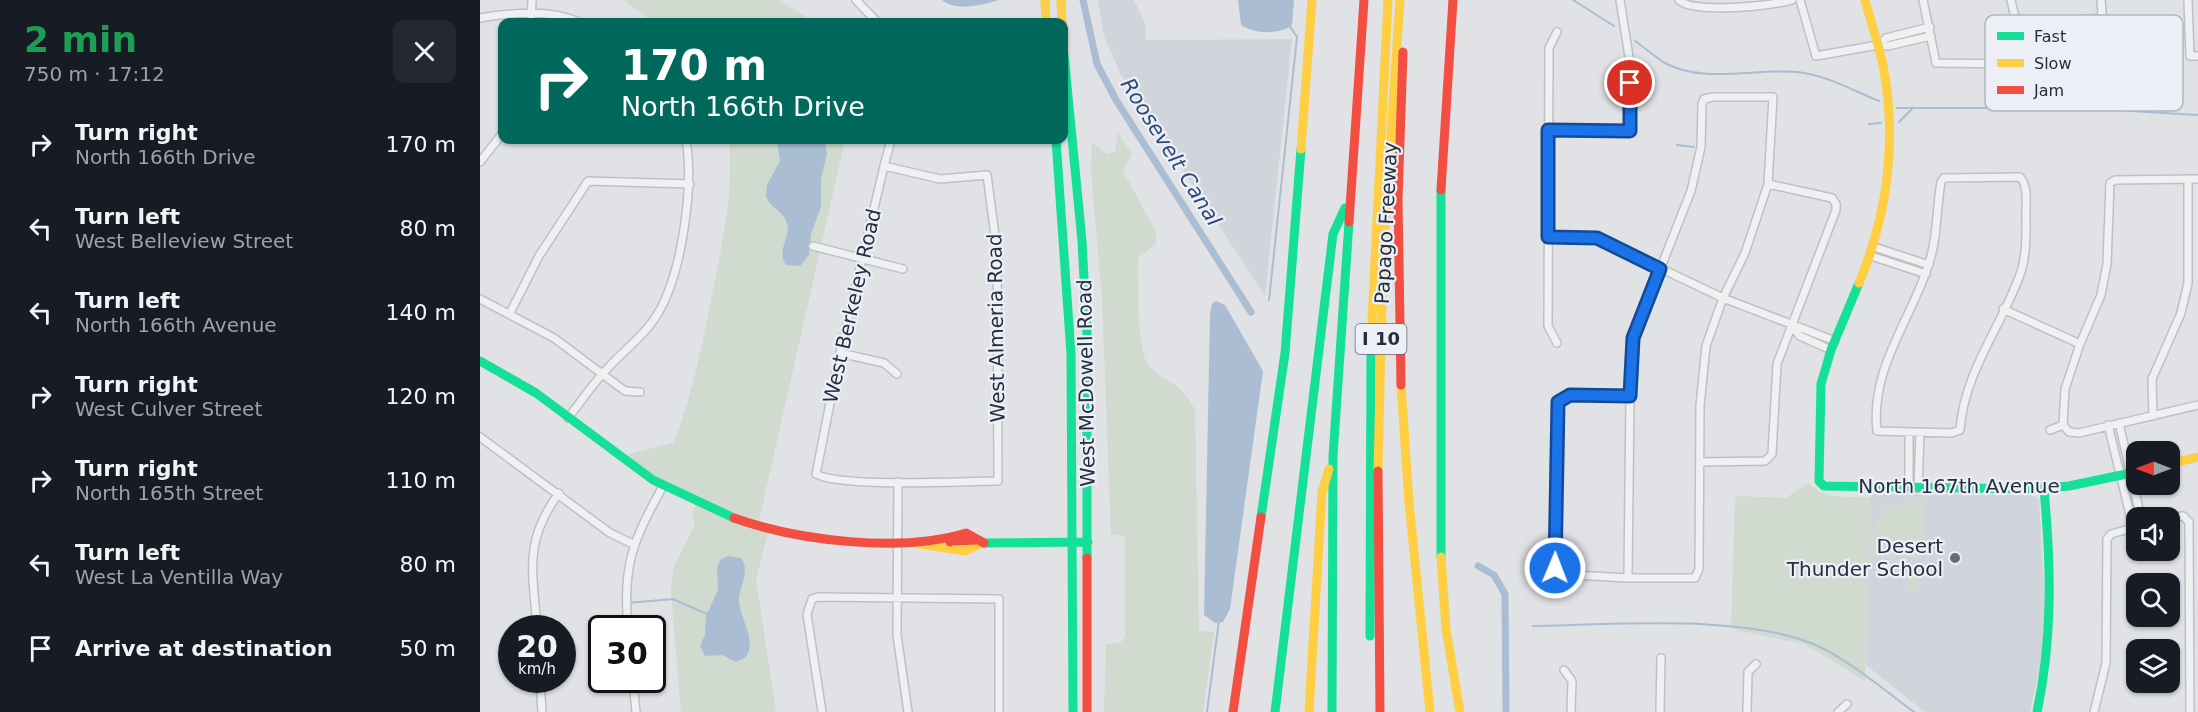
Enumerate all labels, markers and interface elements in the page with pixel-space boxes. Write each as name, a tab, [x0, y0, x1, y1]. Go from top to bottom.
legend	[1985, 15, 2183, 111]
text: 2 min	[24, 19, 137, 60]
button: close	[393, 20, 456, 83]
text: Fast	[2034, 27, 2066, 46]
text: 170 m	[621, 41, 767, 90]
icon: right	[522, 42, 600, 120]
text: Slow	[2034, 54, 2071, 73]
pin	[1604, 57, 1655, 108]
text: 750 m · 17:12	[24, 62, 165, 86]
icon: arrive	[1613, 66, 1646, 99]
water label: Roosevelt Canal	[1116, 74, 1226, 230]
text: Jam	[2033, 81, 2064, 100]
text: North 166th Drive	[621, 91, 865, 122]
text: Turn right	[75, 120, 198, 145]
icon: right	[24, 128, 57, 161]
text: 170 m	[386, 132, 456, 157]
street label: Papago Freeway	[1370, 141, 1402, 305]
text: North 166th Drive	[75, 145, 256, 169]
text: Turn left	[75, 204, 180, 229]
street label: West Berkeley Road	[818, 206, 886, 406]
icon: left	[24, 212, 57, 245]
text: 80 m	[400, 216, 456, 241]
text: West Belleview Street	[75, 229, 293, 253]
street label: West Almeria Road	[982, 233, 1010, 423]
street label: West McDowell Road	[1072, 279, 1100, 487]
text: Turn left	[75, 288, 180, 313]
icon: left	[24, 296, 57, 329]
text: 140 m	[386, 300, 456, 325]
text: North 166th Avenue	[75, 313, 277, 337]
road number: I 10	[1356, 324, 1406, 354]
text: Turn right	[75, 372, 198, 397]
icon: right	[24, 380, 57, 413]
text: 120 m	[386, 384, 456, 409]
text: West Culver Street	[75, 397, 262, 421]
north arrow	[2126, 441, 2180, 495]
map controls	[2126, 441, 2180, 693]
text: Turn right	[75, 456, 198, 481]
icon: right	[24, 464, 57, 497]
text: 110 m	[386, 468, 456, 493]
street label: North 167th Avenue	[1858, 474, 2060, 498]
text: North 165th Street	[75, 481, 263, 505]
button: sound	[2126, 507, 2180, 561]
place label: Desert Thunder School	[1786, 534, 1943, 581]
position arrow	[1523, 536, 1587, 600]
text: Turn left	[75, 540, 180, 565]
icon: left	[24, 548, 57, 581]
marker: Desert Thunder School	[1948, 551, 1962, 565]
text: 80 m	[400, 552, 456, 577]
text: West La Ventilla Way	[75, 565, 283, 589]
button: search	[2126, 573, 2180, 627]
speed limit sign: 30	[588, 615, 666, 693]
text: 20	[516, 629, 558, 664]
icon: arrive	[24, 632, 57, 665]
text: Arrive at destination	[75, 636, 332, 661]
text: 50 m	[400, 636, 456, 661]
button: layers	[2126, 639, 2180, 693]
text: km/h	[518, 660, 556, 678]

